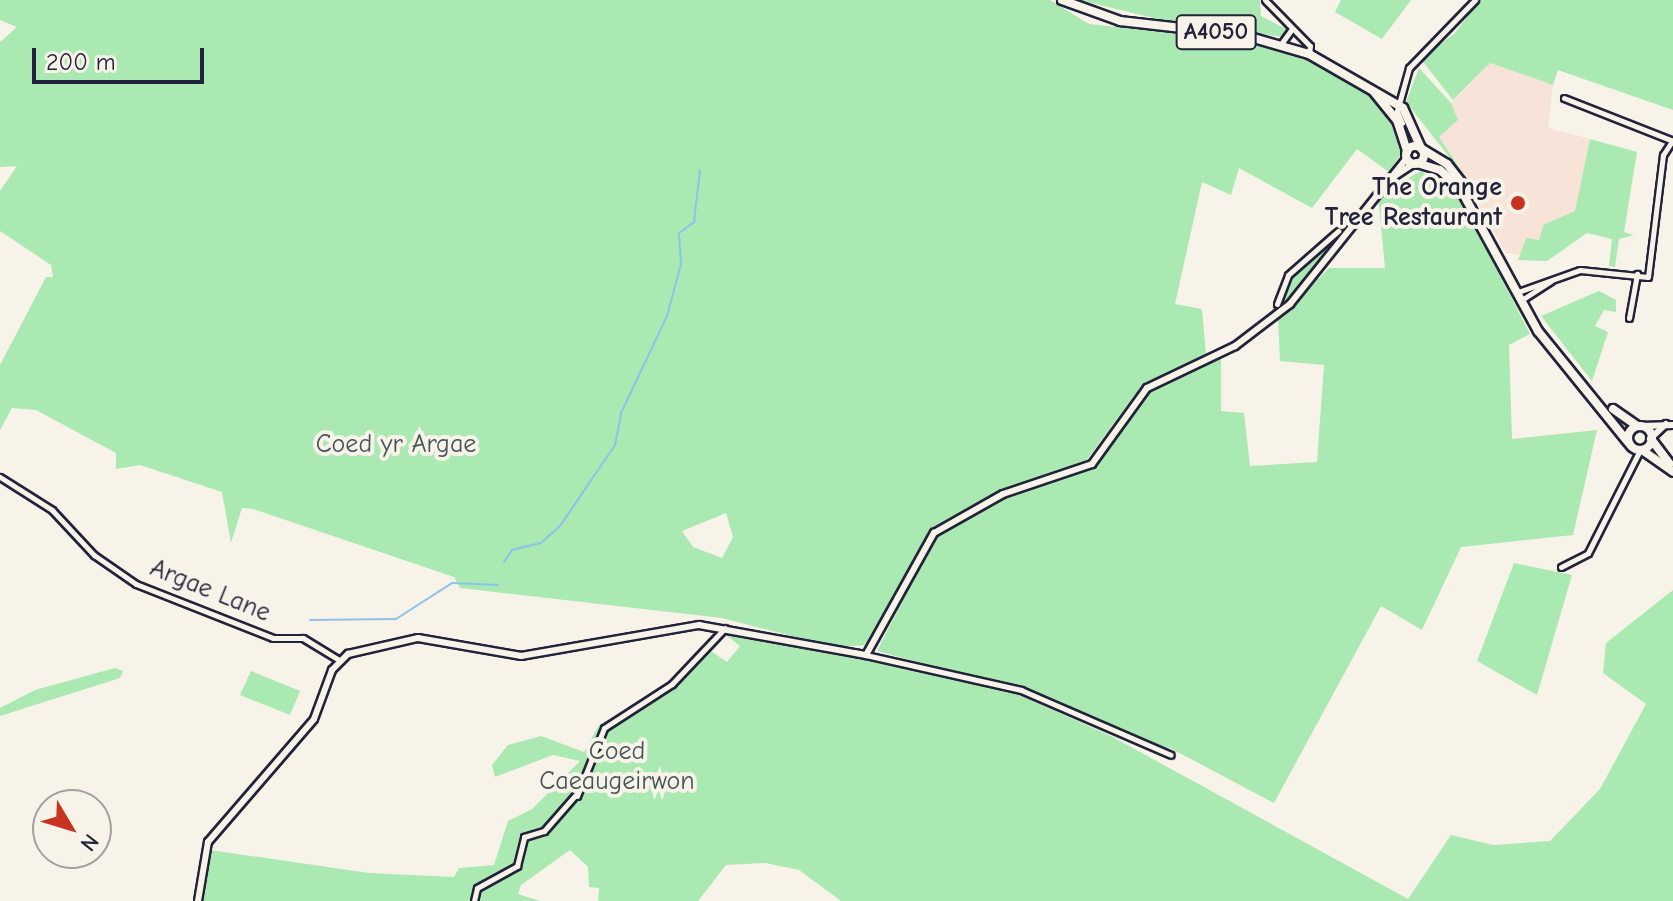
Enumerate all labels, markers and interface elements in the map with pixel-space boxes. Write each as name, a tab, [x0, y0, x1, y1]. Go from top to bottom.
road number: A4050	[1174, 12, 1258, 52]
scale bar	[36, 32, 208, 82]
text: 200 m	[46, 48, 116, 76]
place label: The Orange Tree Restaurant	[1325, 172, 1502, 234]
marker: The Orange Tree Restaurant	[1509, 194, 1527, 212]
park label: Coed yr Argae	[316, 429, 476, 461]
street label: Argae Lane	[145, 553, 275, 629]
park label: Coed Caeaugeirwon	[539, 736, 695, 798]
north arrow	[32, 789, 112, 869]
text: N	[75, 829, 104, 856]

